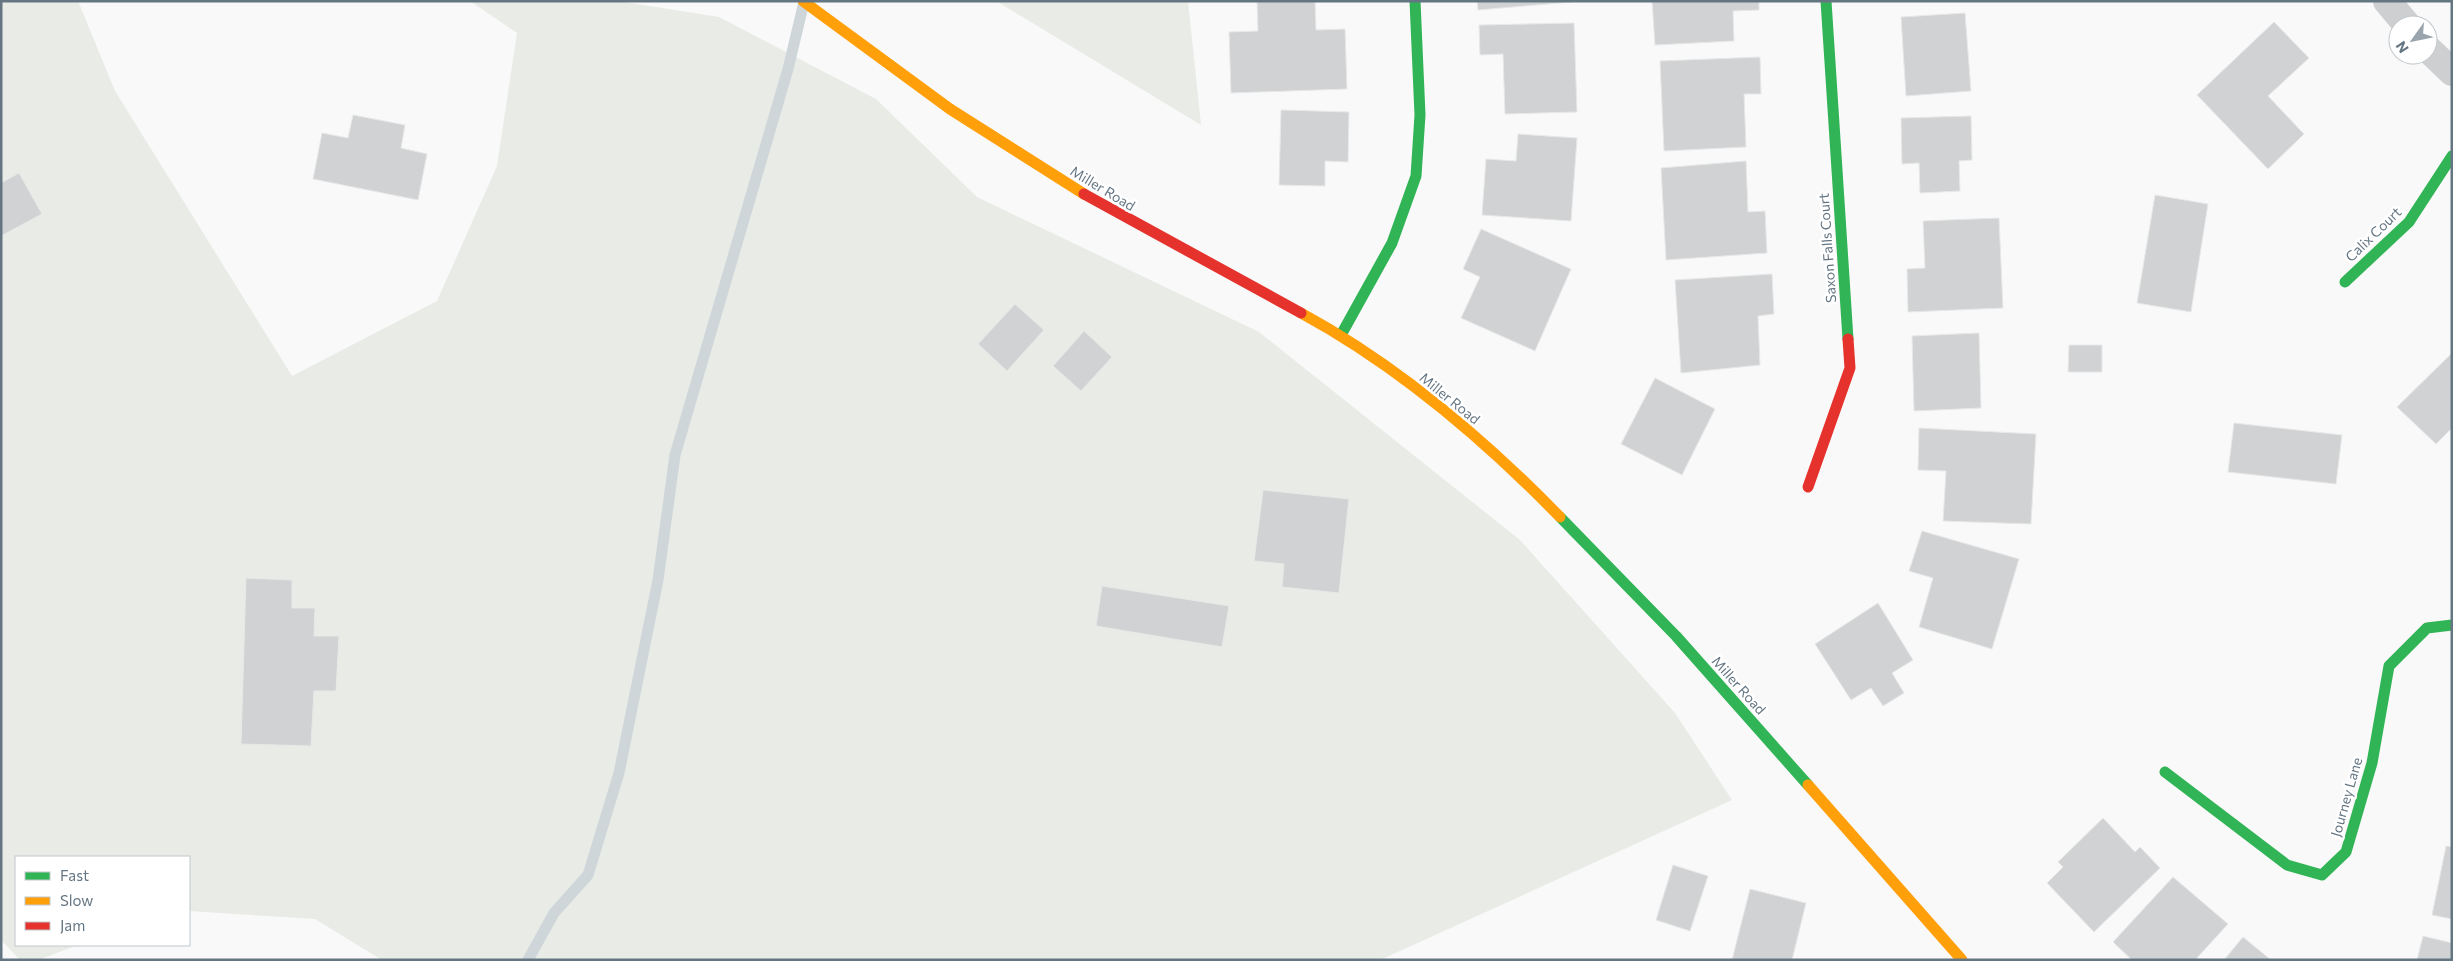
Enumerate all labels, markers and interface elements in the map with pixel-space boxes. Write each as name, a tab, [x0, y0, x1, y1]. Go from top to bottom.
north arrow	[2388, 15, 2438, 65]
text: N	[2392, 38, 2412, 56]
street label: Miller Road	[1068, 162, 1138, 214]
street label: Saxon Falls Court	[1815, 192, 1839, 303]
street label: Calix Court	[2341, 203, 2405, 265]
street label: Miller Road	[1416, 369, 1484, 427]
street label: Miller Road	[1708, 652, 1770, 718]
street label: Journey Lane	[2327, 755, 2365, 839]
legend	[15, 856, 190, 946]
text: Fast	[60, 866, 89, 884]
text: Slow	[60, 891, 93, 909]
text: Jam	[60, 916, 85, 934]

